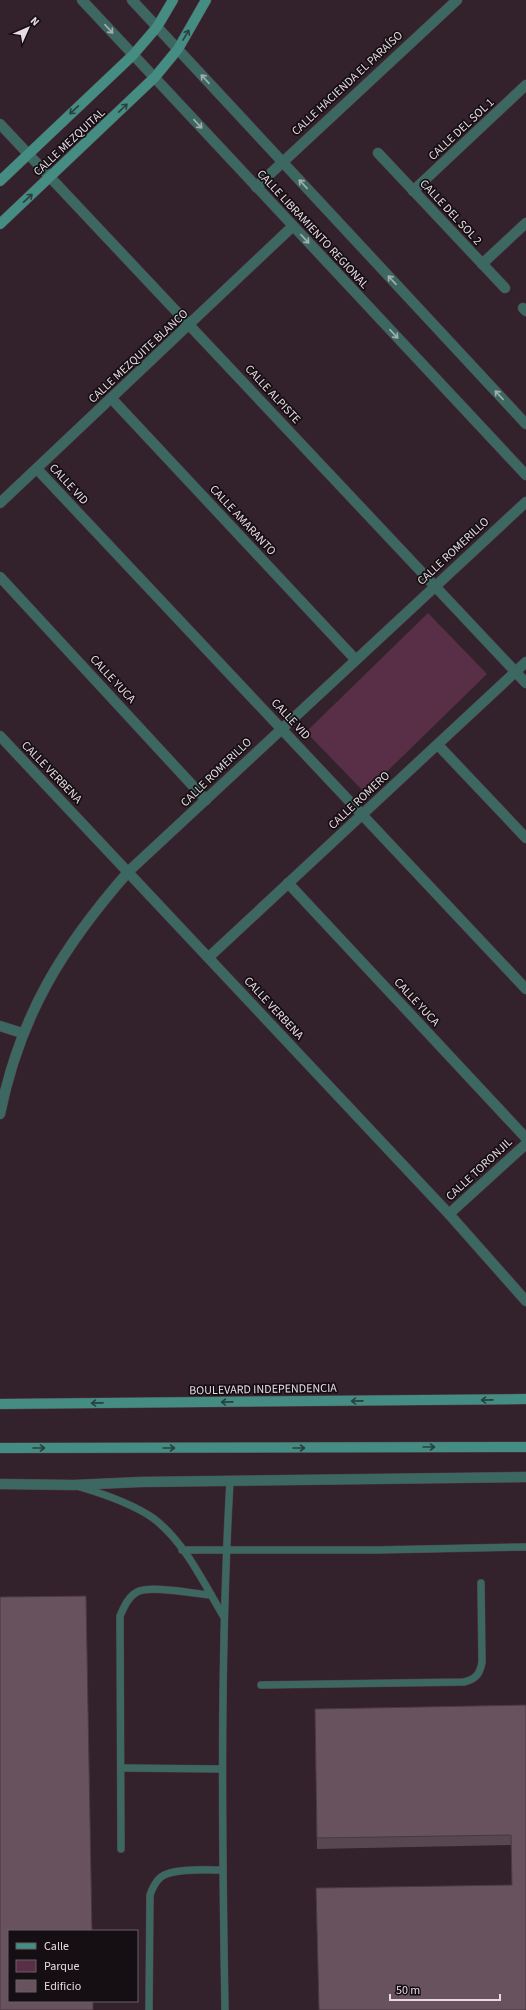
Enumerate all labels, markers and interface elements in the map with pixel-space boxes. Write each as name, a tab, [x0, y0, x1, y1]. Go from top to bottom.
north arrow	[8, 8, 48, 48]
text: N	[27, 13, 43, 29]
one-way arrow	[104, 24, 114, 34]
street label: CALLE HACIENDA EL PARAÍSO	[288, 27, 407, 140]
one-way arrow	[183, 29, 191, 41]
one-way arrow	[201, 74, 210, 84]
street label: CALLE DEL SOL 1	[425, 94, 498, 164]
one-way arrow	[118, 103, 128, 113]
street label: CALLE MEZQUITAL	[30, 105, 109, 180]
one-way arrow	[69, 105, 79, 115]
one-way arrow	[193, 118, 202, 129]
street label: CALLE LIBRAMIENTO REGIONAL	[253, 166, 373, 293]
street label: CALLE DEL SOL 2	[416, 176, 486, 249]
one-way arrow	[299, 179, 308, 190]
one-way arrow	[23, 193, 33, 202]
one-way arrow	[300, 234, 309, 244]
one-way arrow	[387, 275, 397, 285]
street label: CALLE MEZQUITE BLANCO	[85, 306, 192, 407]
one-way arrow	[389, 329, 399, 339]
street label: CALLE ALPISTE	[241, 361, 304, 428]
one-way arrow	[495, 390, 504, 401]
street label: CALLE VID	[45, 460, 92, 509]
street label: CALLE AMARANTO	[205, 481, 280, 559]
street label: CALLE ROMERILLO	[414, 513, 493, 589]
street label: CALLE YUCA	[86, 651, 140, 708]
street label: CALLE VID	[267, 695, 314, 744]
street label: CALLE ROMERILLO	[177, 734, 256, 811]
street label: CALLE VERBENA	[17, 737, 86, 808]
street label: CALLE ROMERO	[325, 767, 394, 833]
street label: CALLE VERBENA	[240, 973, 308, 1044]
street label: CALLE YUCA	[390, 974, 444, 1031]
street label: CALLE TORONJIL	[442, 1134, 516, 1205]
street label: BOULEVARD INDEPENDENCIA	[189, 1380, 337, 1399]
one-way arrow	[481, 1396, 494, 1403]
one-way arrow	[351, 1397, 364, 1405]
one-way arrow	[221, 1398, 234, 1406]
one-way arrow	[91, 1399, 104, 1407]
one-way arrow	[422, 1443, 435, 1451]
one-way arrow	[32, 1444, 45, 1452]
one-way arrow	[162, 1444, 175, 1452]
one-way arrow	[292, 1444, 305, 1452]
legend	[8, 1930, 138, 2002]
text: Calle	[44, 1938, 69, 1955]
text: Parque	[44, 1958, 80, 1975]
scale bar	[390, 1976, 500, 2002]
text: Edificio	[44, 1978, 81, 1995]
text: 50 m	[396, 1982, 420, 1999]

